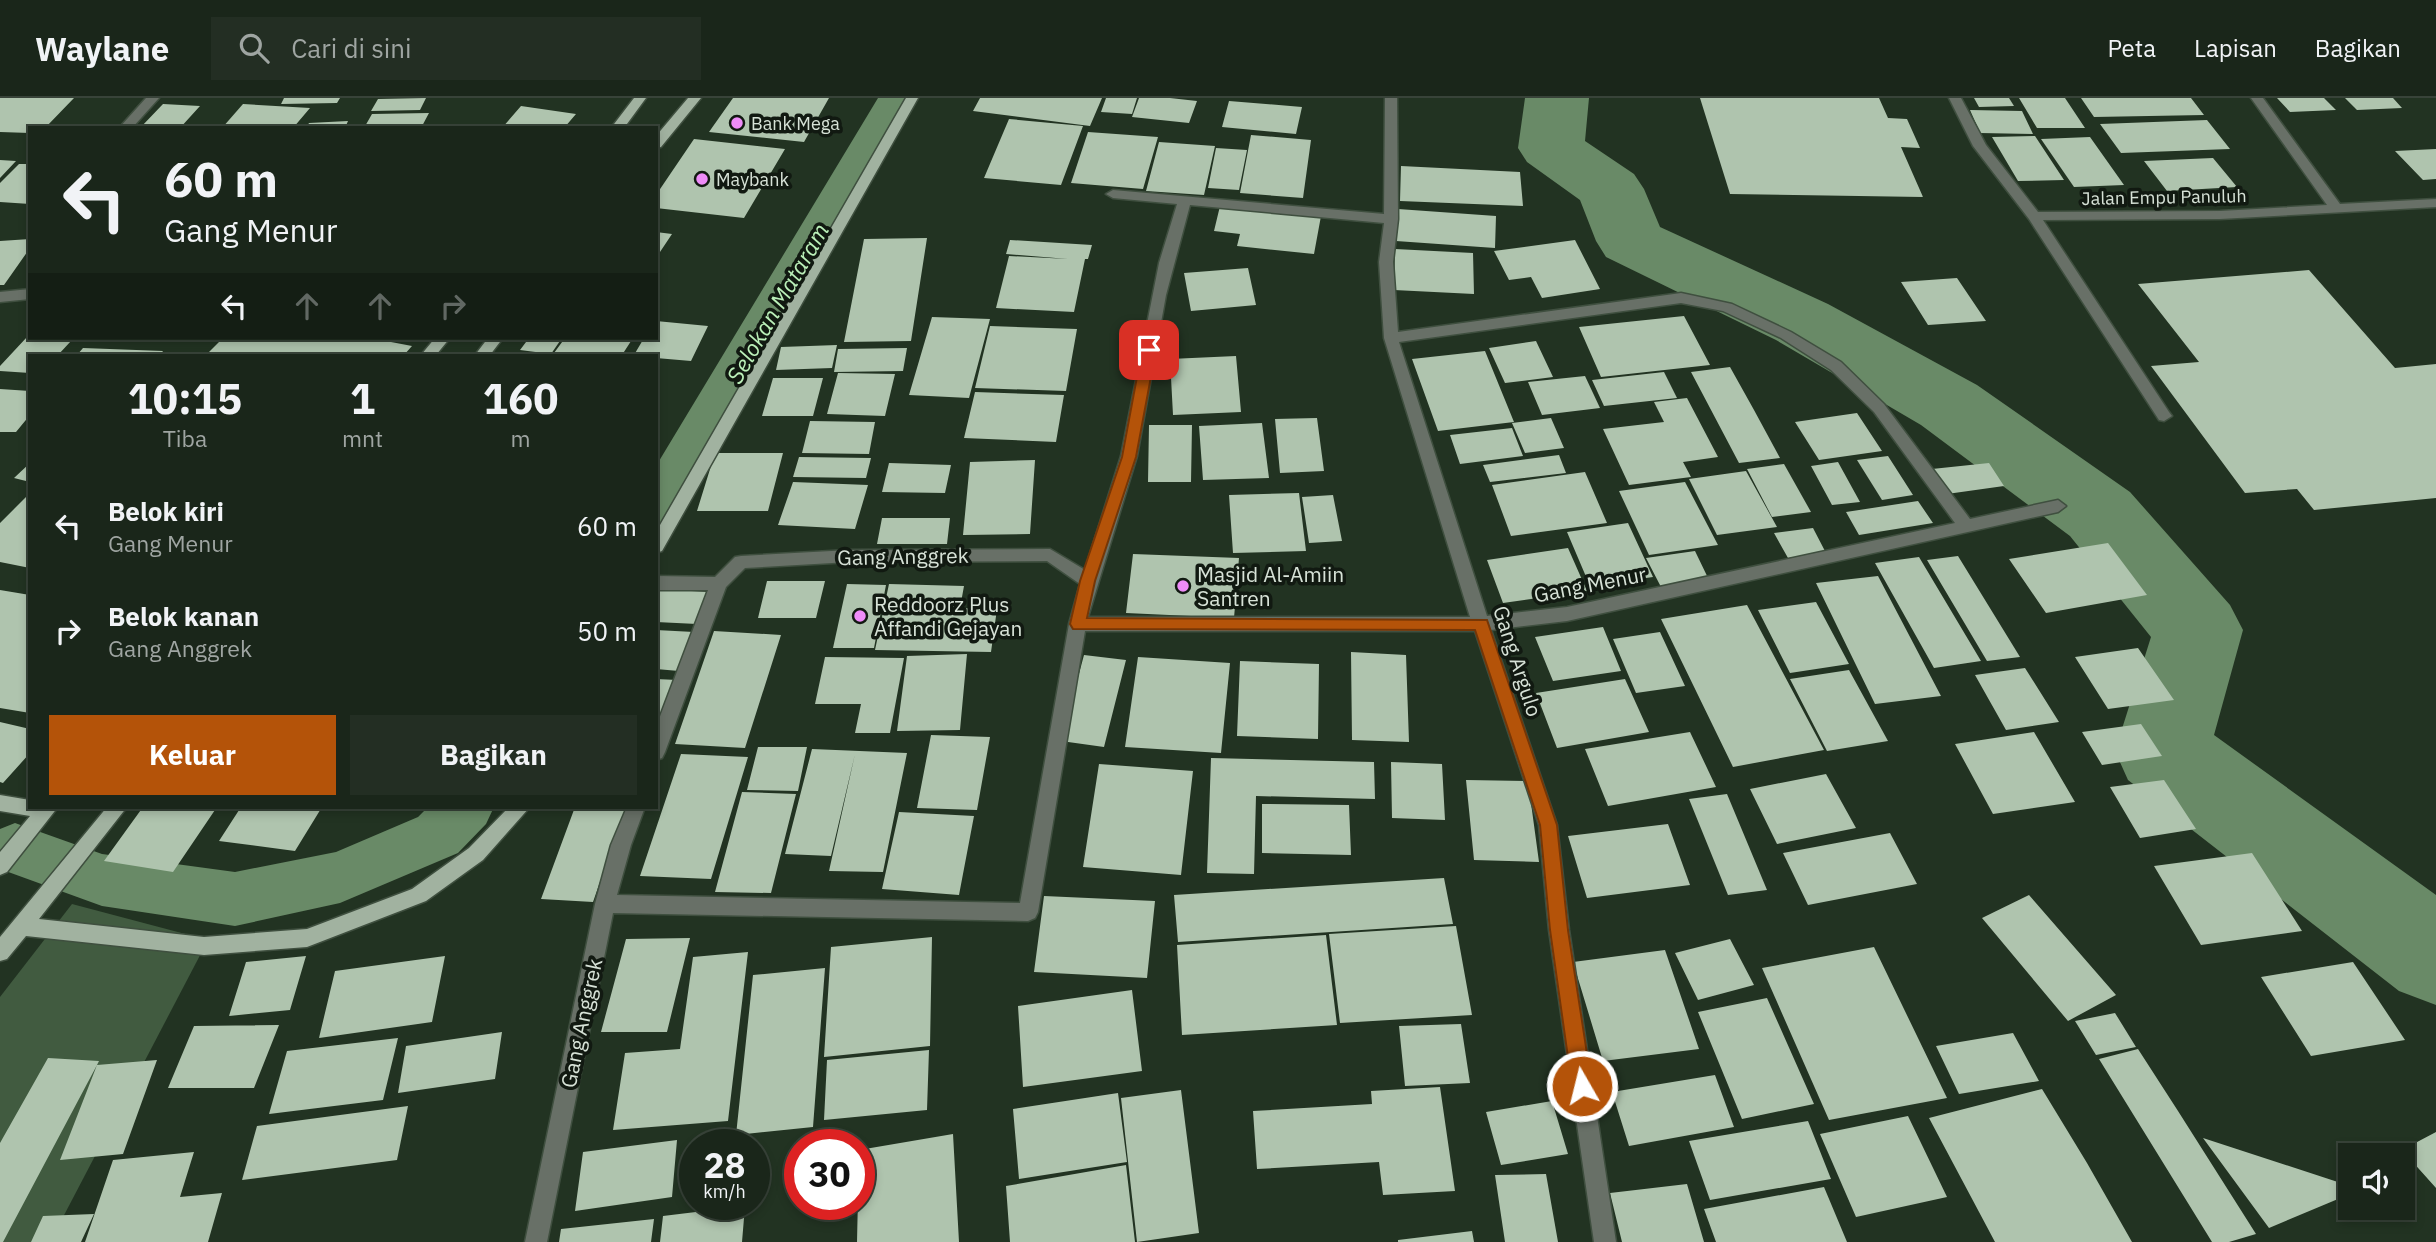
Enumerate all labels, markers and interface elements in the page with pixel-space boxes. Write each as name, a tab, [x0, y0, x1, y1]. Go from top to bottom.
search box	[211, 17, 701, 80]
text: Waylane	[35, 27, 169, 70]
icon: search	[235, 29, 273, 67]
text: Cari di sini	[291, 31, 412, 65]
text: Peta	[2108, 32, 2156, 64]
text: Lapisan	[2194, 32, 2277, 64]
text: Bagikan	[2315, 32, 2401, 64]
place label: Bank Mega	[751, 112, 840, 135]
marker: Bank Mega	[729, 115, 745, 131]
text: 60 m	[164, 147, 278, 210]
icon: left	[49, 154, 140, 245]
place label: Maybank	[716, 168, 789, 191]
marker: Maybank	[694, 171, 710, 187]
street label: Jalan Empu Panuluh	[2081, 184, 2247, 210]
text: Gang Menur	[164, 209, 338, 251]
water label: Selokan Mataram	[719, 217, 835, 389]
icon: left	[215, 287, 253, 325]
icon: ahead	[288, 287, 326, 325]
icon: ahead	[361, 287, 399, 325]
icon: right	[434, 287, 472, 325]
pin	[1119, 320, 1179, 380]
icon: arrive	[1130, 331, 1168, 369]
text: 10:15	[128, 371, 242, 426]
text: 1	[350, 371, 375, 426]
text: 160	[483, 371, 558, 426]
text: Tiba	[163, 423, 207, 453]
text: mnt	[342, 423, 383, 453]
text: m	[511, 423, 531, 453]
text: Belok kiri	[108, 494, 224, 528]
icon: left	[49, 507, 87, 545]
text: 60 m	[577, 509, 637, 543]
text: Gang Menur	[108, 528, 233, 558]
street label: Gang Anggrek	[837, 541, 969, 571]
street label: Gang Menur	[1531, 559, 1649, 609]
place label: Masjid Al-Amiin Santren	[1197, 560, 1344, 612]
marker: Masjid Al-Amiin Santren	[1175, 578, 1191, 594]
place label: Reddoorz Plus Affandi Gejayan	[874, 590, 1022, 642]
text: Belok kanan	[108, 599, 259, 633]
street label: Gang Argulo	[1487, 602, 1549, 720]
marker: Reddoorz Plus Affandi Gejayan	[852, 608, 868, 624]
icon: right	[49, 612, 87, 650]
text: 50 m	[577, 614, 637, 648]
text: Gang Anggrek	[108, 633, 252, 663]
button: Keluar	[49, 715, 336, 795]
button: Bagikan	[350, 715, 637, 795]
street label: Gang Anggrek	[554, 956, 608, 1090]
position arrow	[1545, 1049, 1619, 1123]
speed limit sign: 30	[784, 1129, 875, 1220]
text: 28	[703, 1142, 746, 1188]
map controls	[2338, 1143, 2415, 1220]
button: sound	[2338, 1143, 2415, 1220]
text: km/h	[703, 1180, 746, 1203]

